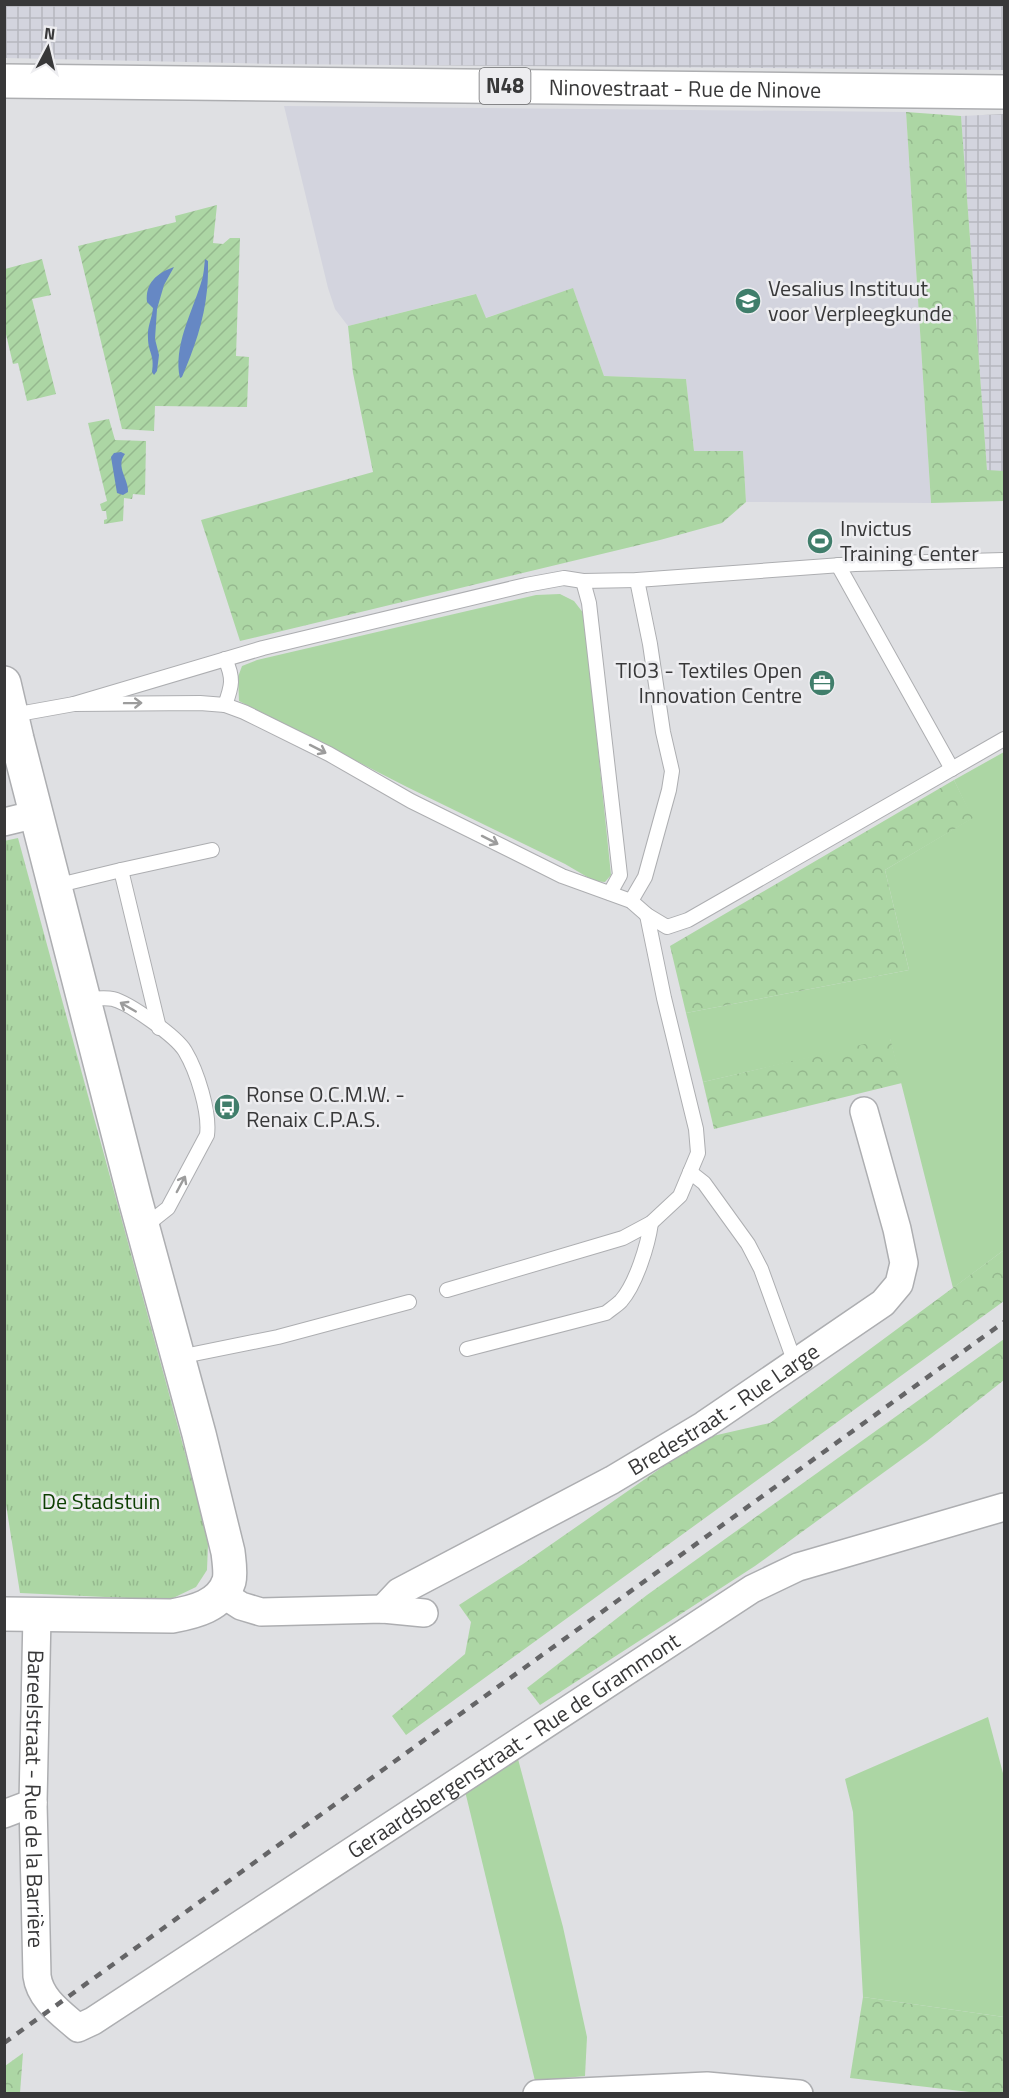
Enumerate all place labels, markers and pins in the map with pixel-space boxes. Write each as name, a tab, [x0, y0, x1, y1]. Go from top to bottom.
place label: Vesalius Instituut voor Verpleegkunde	[768, 271, 952, 330]
school or university icon: Vesalius Instituut voor Verpleegkunde	[733, 286, 763, 316]
place label: Invictus Training Center	[840, 511, 979, 570]
sports icon: Invictus Training Center	[805, 526, 835, 556]
place label: TIO3 - Textiles Open Innovation Centre	[615, 653, 802, 712]
office icon: TIO3 - Textiles Open Innovation Centre	[807, 668, 837, 698]
place label: Ronse O.C.M.W. - Renaix C.P.A.S.	[246, 1077, 405, 1136]
bus stop icon: Ronse O.C.M.W. - Renaix C.P.A.S.	[212, 1092, 242, 1122]

